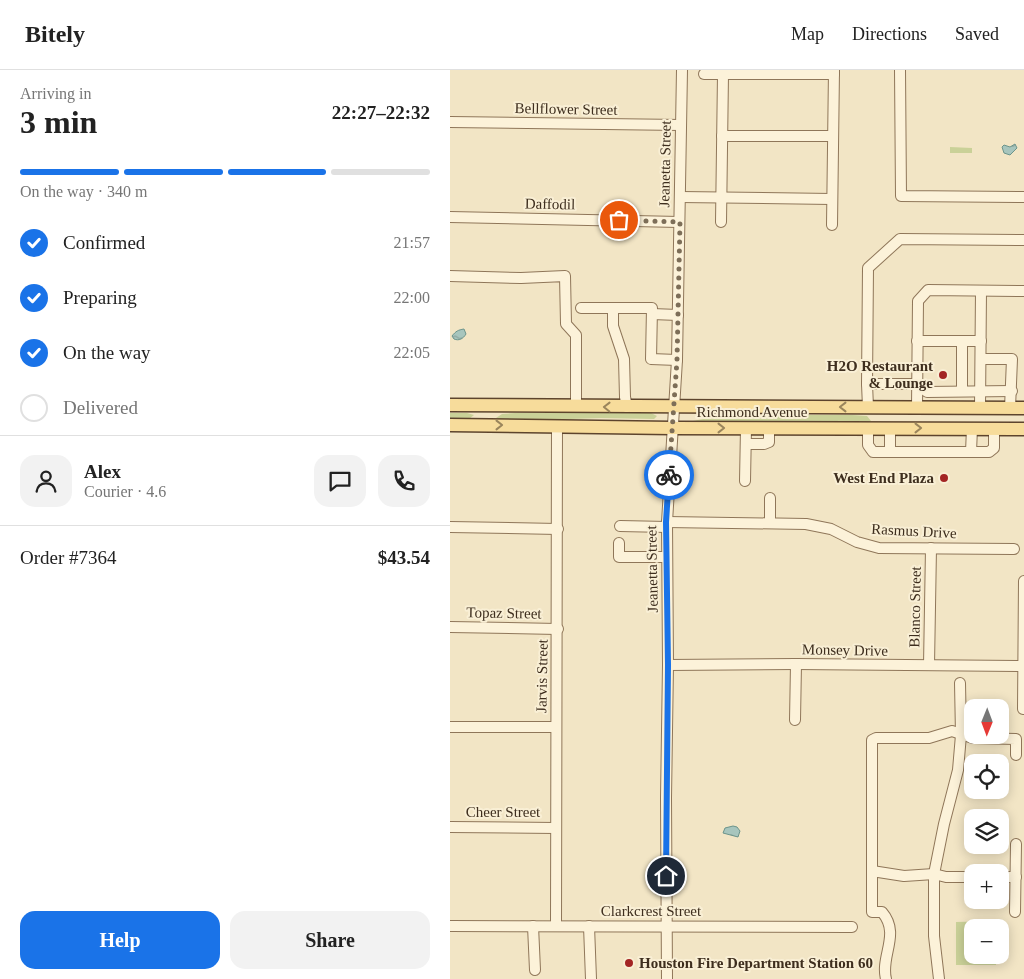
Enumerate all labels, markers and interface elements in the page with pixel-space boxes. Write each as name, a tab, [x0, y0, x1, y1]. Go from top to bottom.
text: Bitely	[25, 21, 85, 47]
text: Map	[791, 24, 824, 44]
text: Directions	[852, 24, 927, 44]
text: Saved	[955, 24, 999, 44]
text: Arriving in	[20, 85, 92, 102]
street label: Bellflower Street	[514, 100, 618, 118]
text: 22:27–22:32	[332, 102, 430, 123]
text: 3 min	[20, 104, 97, 140]
street label: Jeanetta Street	[656, 120, 674, 208]
text: On the way · 340 m	[20, 183, 148, 200]
street label: Daffodil	[525, 196, 575, 212]
pin	[598, 199, 640, 241]
icon: bag	[605, 206, 633, 234]
icon: check	[20, 229, 48, 257]
text: Confirmed	[63, 232, 145, 253]
text: 21:57	[394, 234, 430, 251]
icon: check	[20, 284, 48, 312]
text: Preparing	[63, 287, 137, 308]
text: 22:00	[394, 289, 430, 306]
icon: check	[20, 339, 48, 367]
text: On the way	[63, 342, 151, 363]
text: 22:05	[394, 344, 430, 361]
place label: H2O Restaurant & Lounge	[827, 358, 933, 391]
marker: H2O Restaurant & Lounge	[937, 369, 949, 381]
text: Delivered	[63, 397, 138, 418]
one-way arrow	[603, 402, 610, 412]
one-way arrow	[839, 402, 847, 412]
street label: Richmond Avenue	[697, 404, 808, 420]
one-way arrow	[495, 420, 503, 430]
one-way arrow	[718, 423, 725, 433]
one-way arrow	[915, 423, 923, 433]
courier	[644, 450, 694, 500]
button: person	[20, 455, 72, 507]
button: chat	[314, 455, 366, 507]
button: phone	[378, 455, 430, 507]
text: Alex	[84, 461, 121, 482]
icon: bike	[655, 461, 683, 489]
place label: West End Plaza	[833, 470, 934, 486]
marker: West End Plaza	[938, 472, 950, 484]
text: Courier · 4.6	[84, 483, 166, 500]
street label: Rasmus Drive	[871, 521, 957, 541]
street label: Jeanetta Street	[643, 525, 661, 613]
text: Order #7364	[20, 547, 117, 568]
text: $43.54	[378, 547, 430, 568]
street label: Blanco Street	[906, 565, 924, 648]
street label: Topaz Street	[466, 604, 543, 622]
street label: Jarvis Street	[533, 638, 551, 713]
street label: Monsey Drive	[802, 641, 889, 659]
north arrow	[964, 699, 1009, 744]
map controls	[964, 699, 1009, 964]
button: locate	[964, 754, 1009, 799]
street label: Cheer Street	[466, 804, 541, 820]
button: layers	[964, 809, 1009, 854]
pin	[645, 855, 687, 897]
icon: home	[652, 862, 680, 890]
button: +	[964, 864, 1009, 909]
street label: Clarkcrest Street	[601, 903, 702, 919]
button: Help	[20, 911, 220, 969]
button: Share	[230, 911, 430, 969]
button: −	[964, 919, 1009, 964]
place label: Houston Fire Department Station 60	[639, 955, 873, 971]
marker: Houston Fire Department Station 60	[623, 957, 635, 969]

